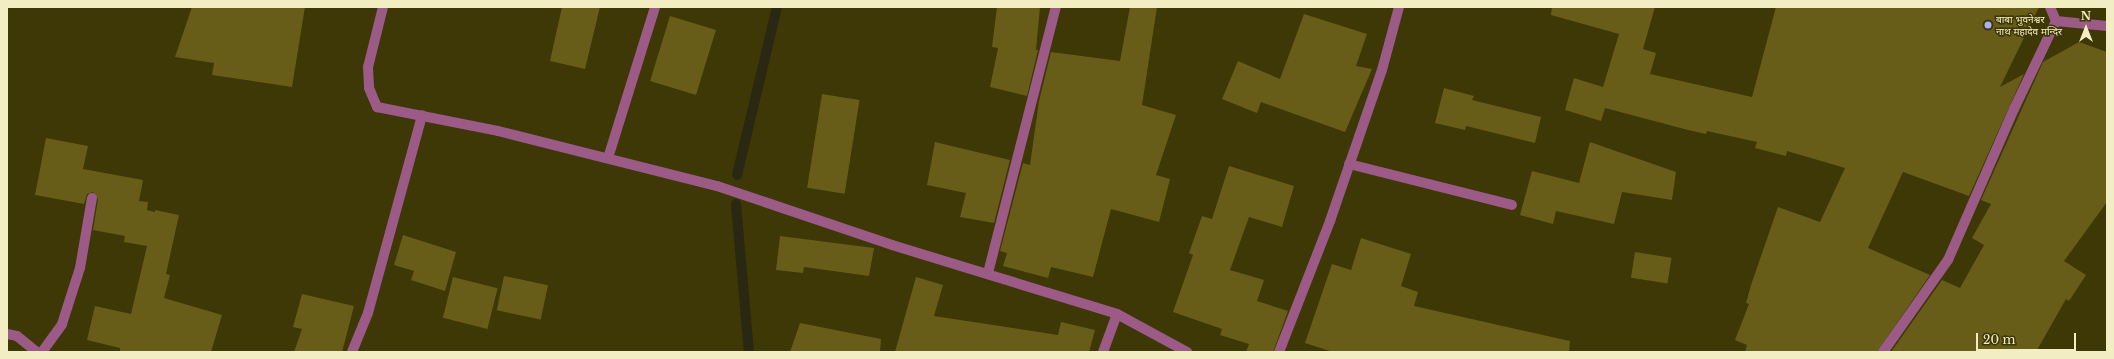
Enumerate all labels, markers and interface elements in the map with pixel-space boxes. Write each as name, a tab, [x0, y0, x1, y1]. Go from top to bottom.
north arrow	[2066, 8, 2106, 48]
text: N	[2081, 9, 2091, 23]
place label: बाबा भुवनेश्वर नाथ महादेव मन्दिर	[1996, 13, 2062, 36]
marker: बाबा भुवनेश्वर नाथ महादेव मन्दिर	[1983, 20, 1993, 30]
scale bar	[1978, 325, 2078, 351]
text: 20 m	[1983, 332, 2015, 347]

